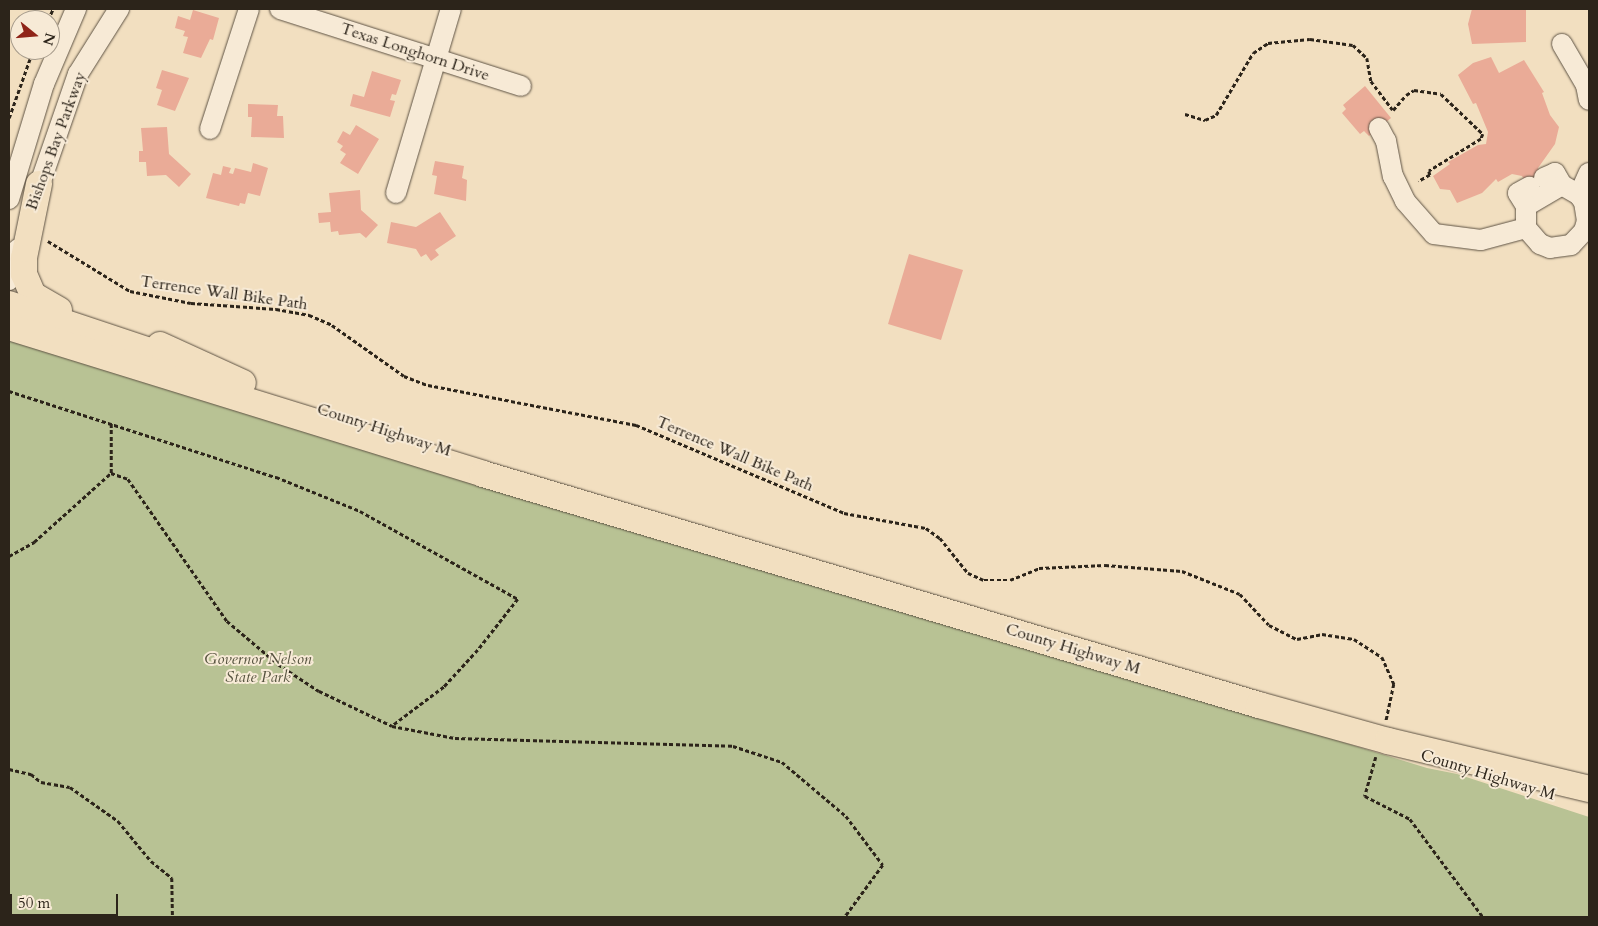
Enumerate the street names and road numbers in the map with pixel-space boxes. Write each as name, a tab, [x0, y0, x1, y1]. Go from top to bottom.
street label: Texas Longhorn Drive	[338, 19, 492, 85]
street label: Bishops Bay Parkway	[22, 69, 90, 213]
street label: Terrence Wall Bike Path	[139, 272, 309, 314]
street label: County Highway M	[315, 399, 453, 461]
street label: Terrence Wall Bike Path	[654, 412, 816, 496]
street label: County Highway M	[1003, 619, 1143, 679]
street label: County Highway M	[1418, 745, 1558, 805]

